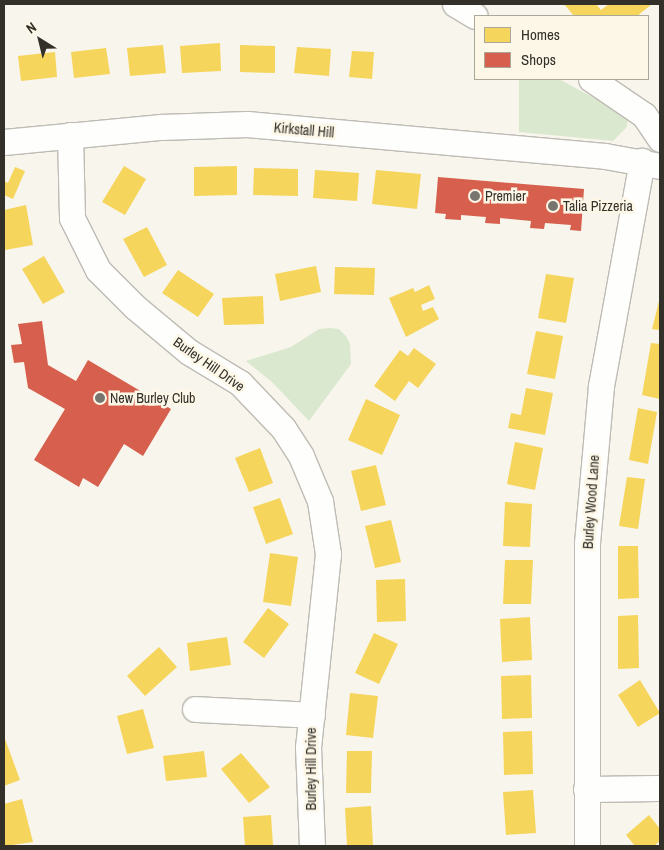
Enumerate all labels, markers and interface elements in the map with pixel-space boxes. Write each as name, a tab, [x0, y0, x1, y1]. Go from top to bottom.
north arrow	[15, 15, 65, 65]
legend	[474, 15, 649, 80]
text: N	[23, 18, 40, 38]
text: Homes	[521, 24, 560, 45]
text: Shops	[521, 49, 556, 70]
street label: Kirkstall Hill	[273, 119, 335, 141]
place label: Premier	[485, 188, 526, 204]
marker: Premier	[469, 190, 481, 202]
place label: Talia Pizzeria	[563, 198, 633, 214]
marker: Talia Pizzeria	[547, 200, 559, 212]
street label: Burley Hill Drive	[170, 333, 248, 395]
place label: New Burley Club	[110, 390, 195, 406]
marker: New Burley Club	[94, 392, 106, 404]
street label: Burley Wood Lane	[579, 454, 603, 550]
street label: Burley Hill Drive	[303, 728, 319, 810]

